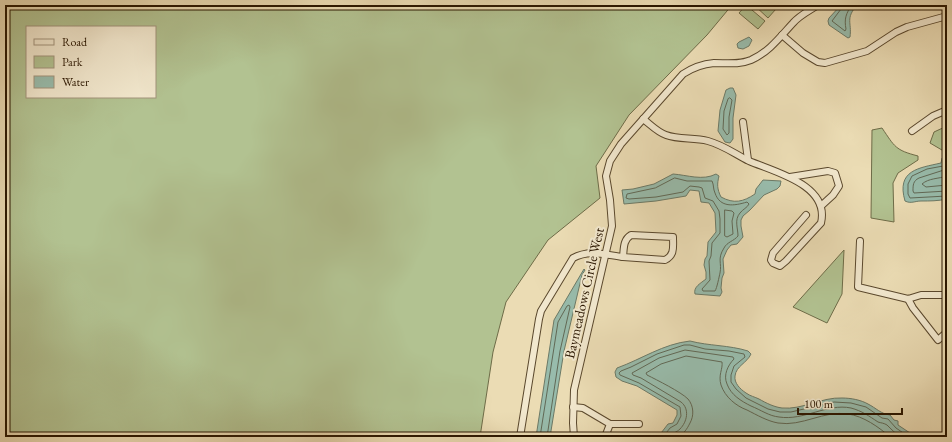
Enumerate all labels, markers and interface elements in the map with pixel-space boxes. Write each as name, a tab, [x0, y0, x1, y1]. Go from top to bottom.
legend	[26, 26, 156, 98]
text: Road	[62, 34, 88, 50]
text: Park	[62, 54, 83, 70]
text: Water	[62, 74, 89, 90]
street label: Baymeadows Circle West	[560, 225, 608, 360]
scale bar	[798, 390, 902, 416]
text: 100 m	[804, 396, 834, 412]

